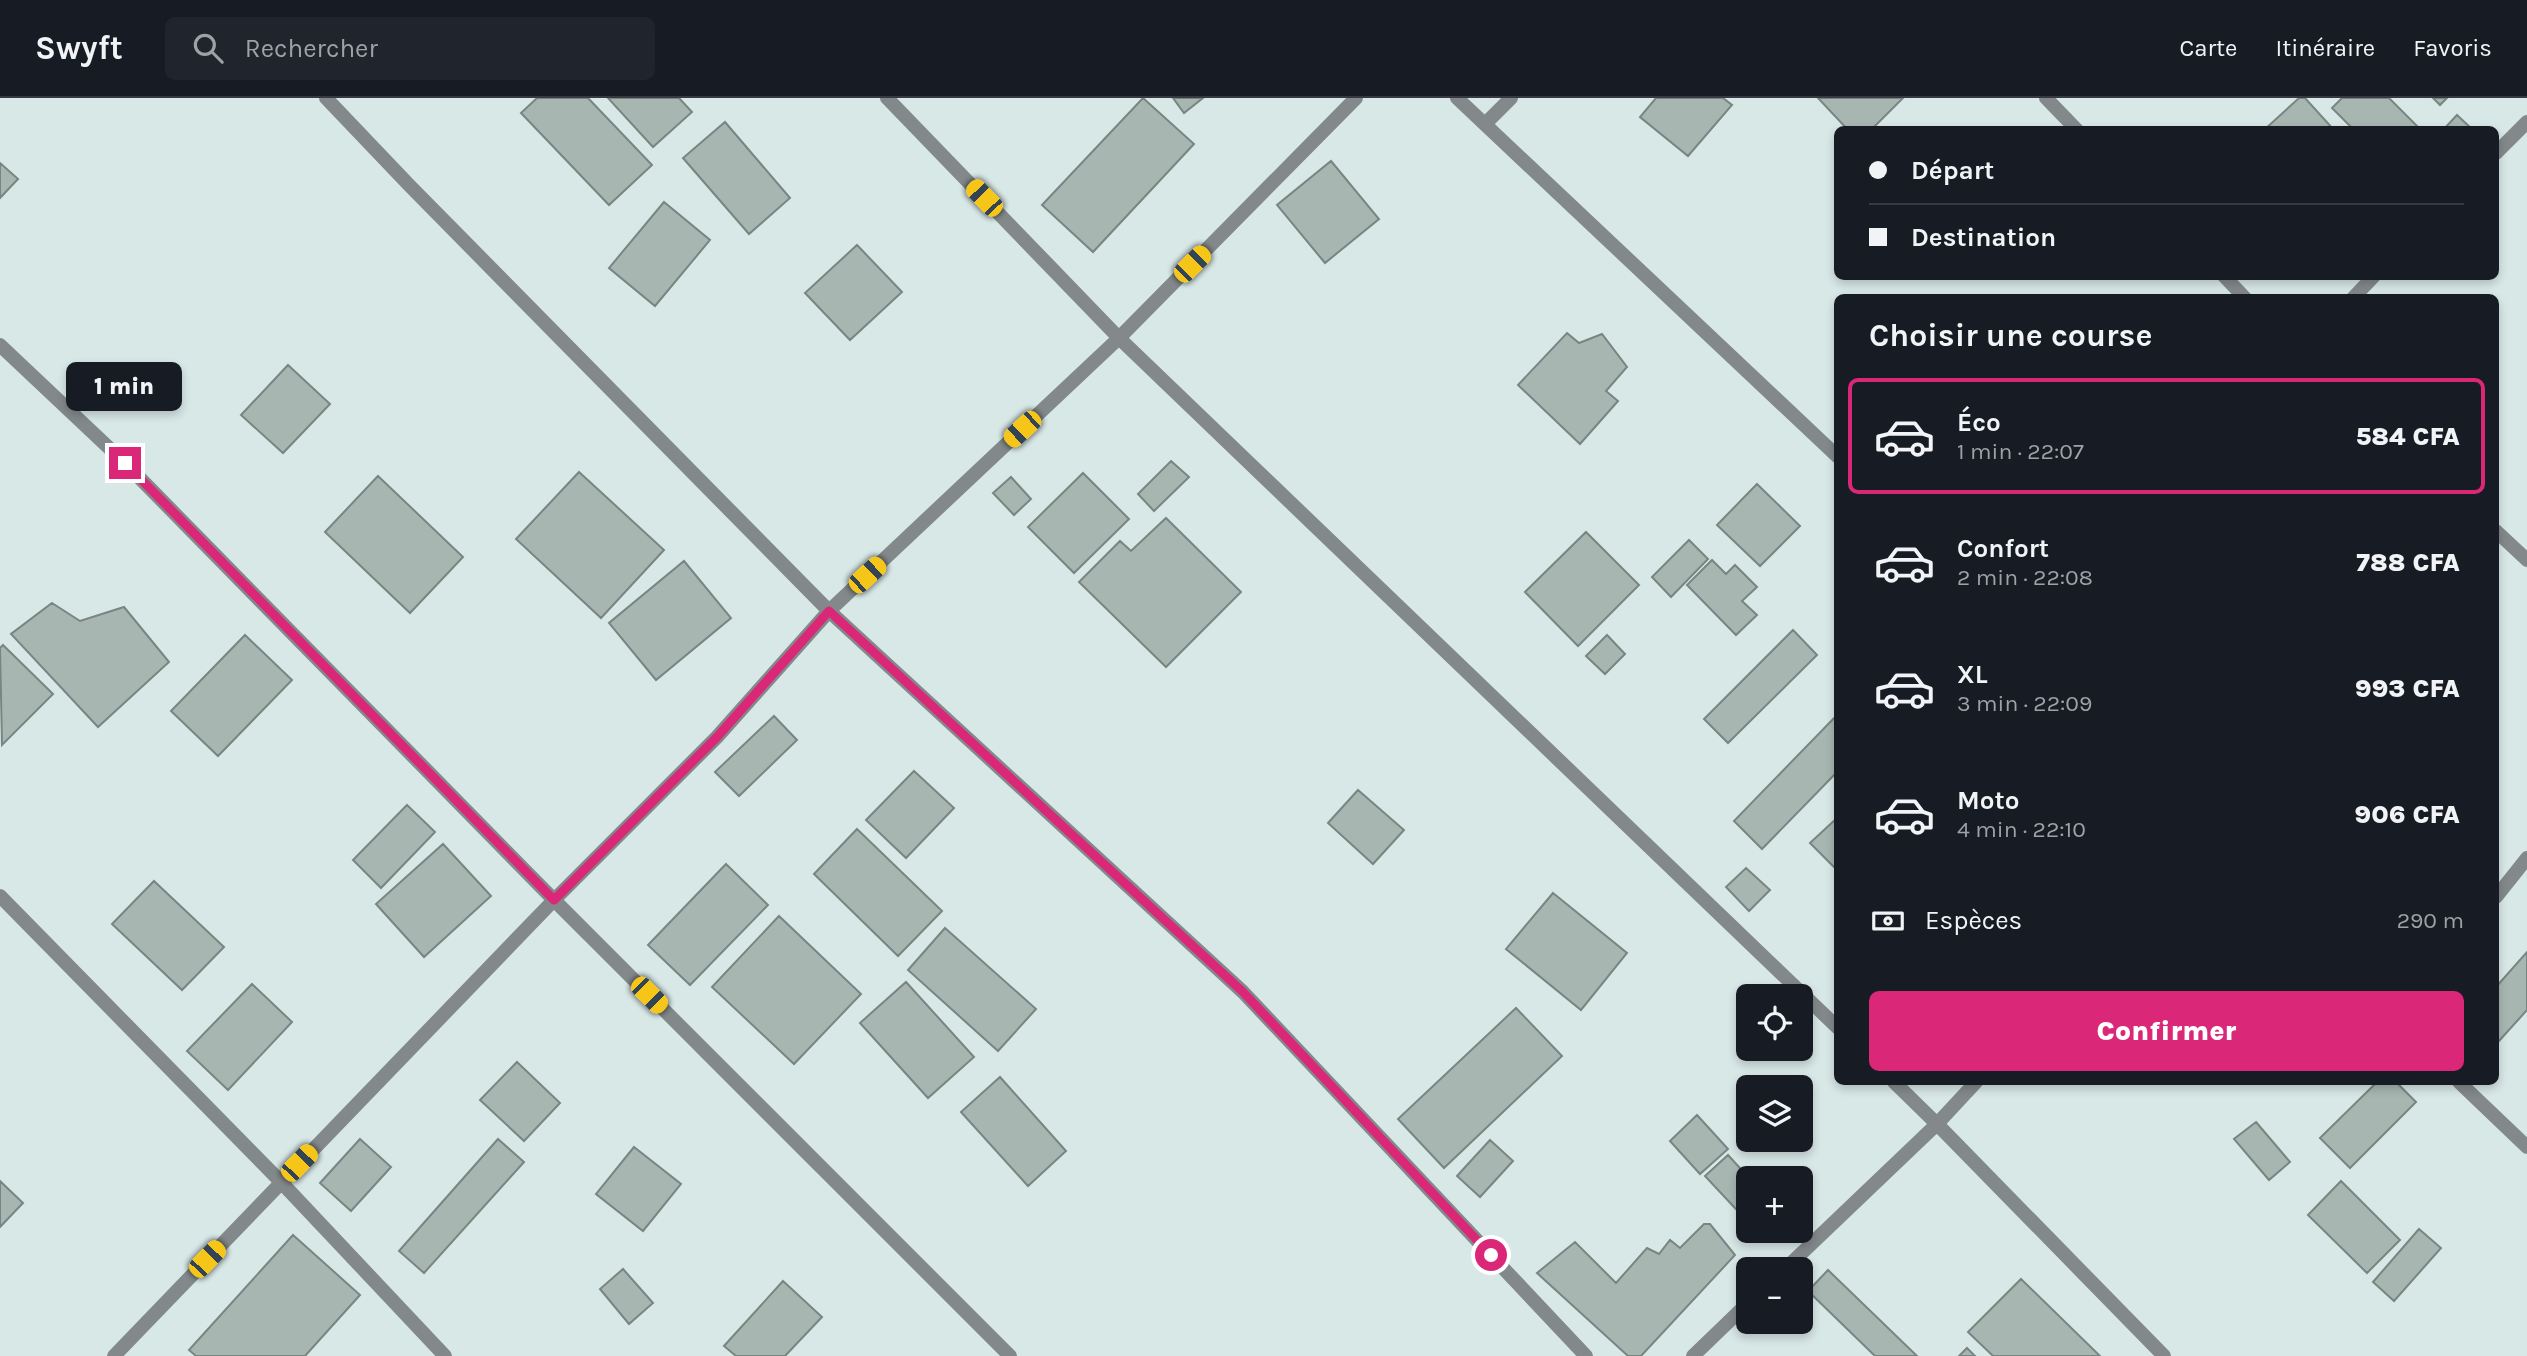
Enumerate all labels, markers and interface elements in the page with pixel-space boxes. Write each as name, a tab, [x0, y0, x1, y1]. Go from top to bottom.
search box	[165, 17, 655, 80]
text: Swyft	[35, 29, 123, 67]
icon: search	[189, 29, 227, 67]
text: Rechercher	[245, 33, 378, 64]
text: Carte	[2179, 34, 2237, 62]
text: Itinéraire	[2275, 34, 2375, 62]
text: Favoris	[2413, 34, 2492, 62]
text: Départ	[1911, 155, 1994, 186]
car	[962, 176, 1007, 220]
text: Destination	[1911, 222, 2056, 253]
car	[1170, 242, 1215, 286]
text: Choisir une course	[1869, 317, 2152, 354]
callout: 1 min	[67, 362, 183, 410]
text: 1 min	[94, 373, 154, 400]
icon: car	[1873, 405, 1936, 468]
car	[1000, 407, 1045, 451]
text: Éco	[1957, 407, 2001, 438]
text: 584 CFA	[2356, 421, 2460, 452]
text: 1 min · 22:07	[1957, 438, 2084, 465]
route end	[109, 447, 141, 479]
icon: car	[1873, 531, 1936, 594]
text: Confort	[1957, 533, 2049, 564]
text: 788 CFA	[2356, 547, 2460, 578]
car	[845, 553, 890, 597]
text: 2 min · 22:08	[1957, 564, 2093, 591]
icon: car	[1873, 657, 1936, 720]
text: XL	[1957, 659, 1988, 690]
text: 993 CFA	[2355, 673, 2460, 704]
text: 3 min · 22:09	[1957, 690, 2092, 717]
icon: car	[1873, 783, 1936, 846]
text: Moto	[1957, 785, 2019, 816]
text: 906 CFA	[2354, 799, 2460, 830]
text: 4 min · 22:10	[1957, 816, 2086, 843]
icon: cash	[1869, 902, 1907, 940]
text: Espèces	[1925, 905, 2022, 936]
text: 290 m	[2397, 907, 2464, 934]
car	[627, 973, 672, 1017]
map controls	[1736, 984, 1813, 1334]
button: locate	[1736, 984, 1813, 1061]
button: Confirmer	[1869, 991, 2464, 1071]
button: layers	[1736, 1075, 1813, 1152]
car	[277, 1141, 322, 1185]
button: +	[1736, 1166, 1813, 1243]
car	[185, 1237, 230, 1281]
route start	[1475, 1239, 1507, 1271]
button: −	[1736, 1257, 1813, 1334]

